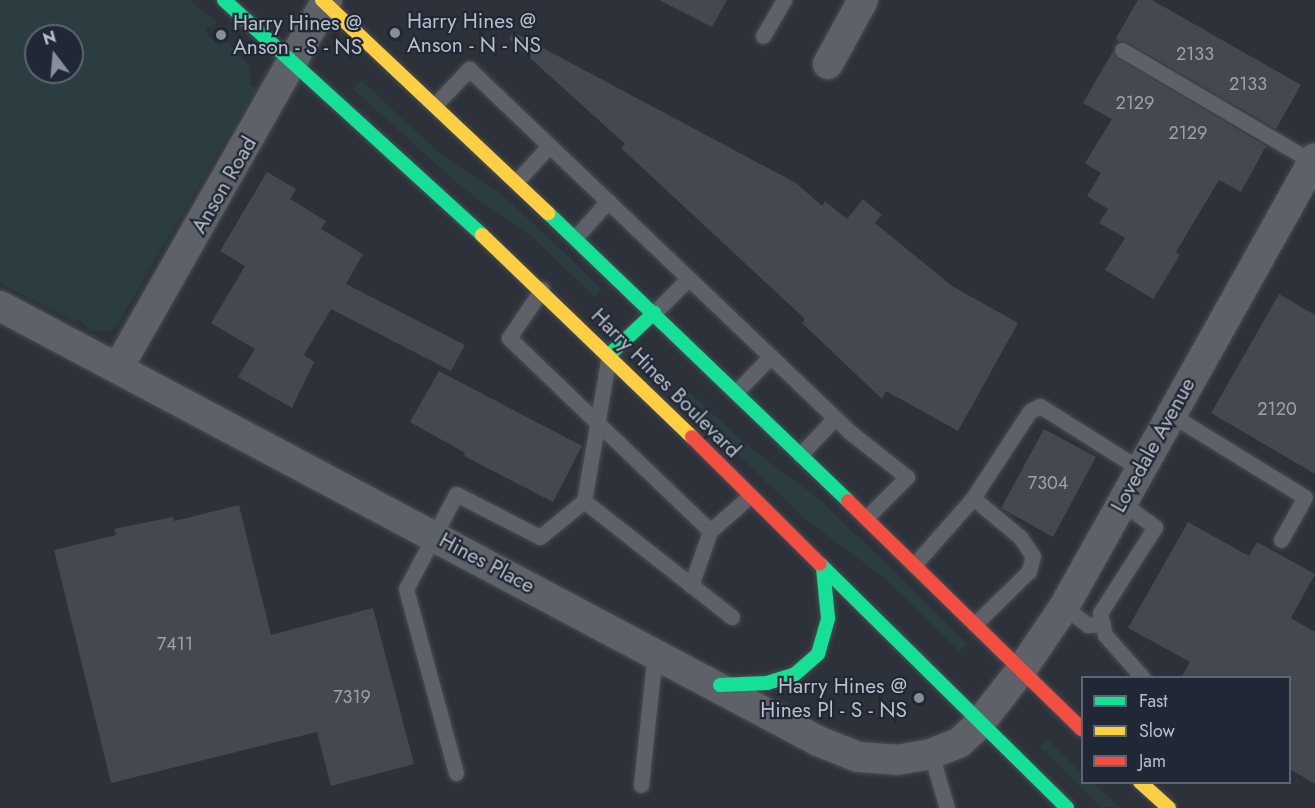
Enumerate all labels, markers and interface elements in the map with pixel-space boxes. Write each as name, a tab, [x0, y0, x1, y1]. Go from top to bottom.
place label: Harry Hines @ Anson - N - NS	[407, 8, 541, 58]
place label: Harry Hines @ Anson - S - NS	[233, 10, 362, 60]
north arrow	[24, 24, 84, 84]
text: N	[40, 25, 59, 51]
marker: Harry Hines @ Anson - N - NS	[388, 26, 402, 40]
marker: Harry Hines @ Anson - S - NS	[214, 28, 228, 42]
house number: 2133	[1176, 43, 1214, 65]
house number: 2133	[1229, 73, 1267, 95]
house number: 2129	[1116, 92, 1154, 114]
house number: 2129	[1169, 122, 1207, 144]
street label: Anson Road	[186, 132, 262, 238]
street label: Harry Hines Boulevard	[586, 303, 746, 463]
street label: Lovedale Avenue	[1106, 373, 1200, 517]
house number: 2120	[1257, 398, 1297, 420]
house number: 7304	[1028, 472, 1068, 494]
street label: Hines Place	[435, 527, 539, 599]
house number: 7411	[157, 633, 193, 655]
place label: Harry Hines @ Hines Pl - S - NS	[760, 673, 907, 723]
legend	[1081, 676, 1291, 784]
house number: 7319	[333, 686, 371, 708]
text: Fast	[1139, 688, 1168, 714]
marker: Harry Hines @ Hines Pl - S - NS	[912, 691, 926, 705]
text: Slow	[1139, 718, 1175, 744]
text: Jam	[1139, 748, 1166, 774]

